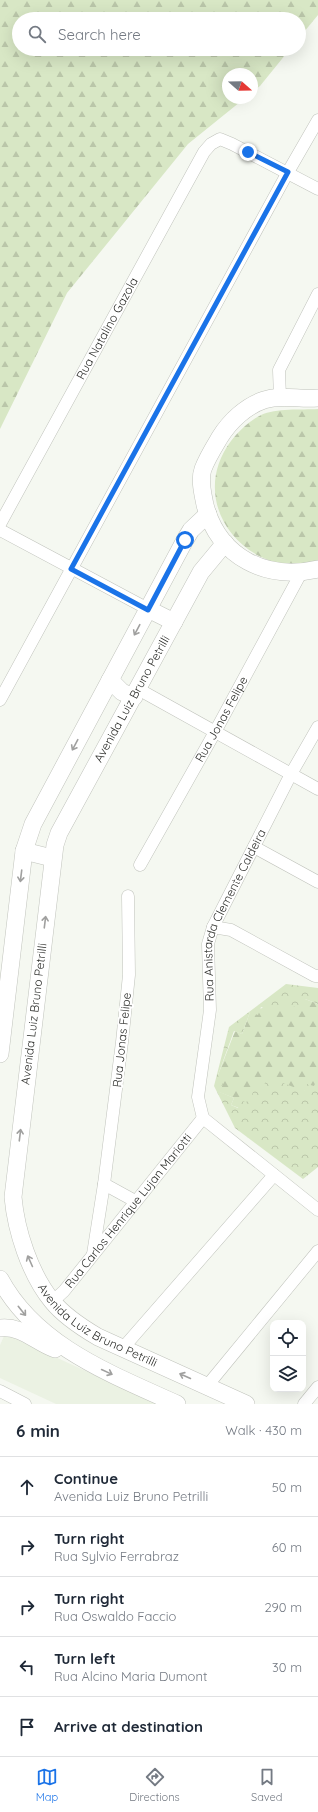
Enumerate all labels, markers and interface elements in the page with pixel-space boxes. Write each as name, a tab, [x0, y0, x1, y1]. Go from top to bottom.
search box	[12, 12, 306, 56]
icon: search	[26, 23, 48, 45]
text: Search here	[58, 25, 141, 44]
north arrow	[222, 68, 258, 104]
route end	[239, 143, 257, 161]
street label: Rua Natalino Gazola	[73, 275, 141, 382]
route start	[176, 531, 194, 549]
one-way arrow	[133, 624, 140, 636]
street label: Avenida Luiz Bruno Petrilli	[90, 633, 173, 765]
street label: Rua Jonas Felipe	[192, 673, 251, 765]
one-way arrow	[71, 739, 79, 751]
street label: Rua Anistarda Clemente Caldeira	[200, 826, 269, 1002]
one-way arrow	[17, 869, 24, 882]
one-way arrow	[41, 916, 48, 929]
street label: Avenida Luiz Bruno Petrilli	[17, 942, 50, 1086]
street label: Rua Jonas Felipe	[109, 992, 134, 1088]
one-way arrow	[16, 1129, 23, 1142]
street label: Rua Carlos Henrique Lujan Mariotti	[61, 1130, 195, 1291]
one-way arrow	[26, 1256, 33, 1268]
street label: Avenida Luiz Bruno Petrilli	[35, 1281, 160, 1370]
one-way arrow	[17, 1306, 26, 1316]
map controls	[270, 1320, 306, 1392]
button: locate	[270, 1320, 306, 1356]
button: layers	[270, 1356, 306, 1392]
one-way arrow	[101, 1369, 113, 1376]
one-way arrow	[180, 1372, 192, 1379]
text: 6 min	[16, 1420, 60, 1441]
text: Walk · 430 m	[225, 1422, 302, 1438]
text: Continue	[54, 1469, 118, 1488]
icon: ahead	[16, 1476, 38, 1498]
text: 50 m	[272, 1479, 302, 1495]
text: Avenida Luiz Bruno Petrilli	[54, 1488, 208, 1504]
text: Turn right	[54, 1529, 125, 1548]
icon: right	[16, 1536, 38, 1558]
text: 60 m	[272, 1539, 302, 1555]
text: Rua Sylvio Ferrabraz	[54, 1548, 179, 1564]
text: Turn right	[54, 1589, 125, 1608]
icon: right	[16, 1596, 38, 1618]
text: 290 m	[264, 1599, 302, 1615]
text: Rua Oswaldo Faccio	[54, 1608, 176, 1624]
text: Turn left	[54, 1649, 116, 1668]
icon: left	[16, 1656, 38, 1678]
text: 30 m	[272, 1659, 302, 1675]
text: Rua Alcino Maria Dumont	[54, 1668, 207, 1684]
icon: arrive	[16, 1716, 38, 1738]
text: Arrive at destination	[54, 1717, 203, 1736]
tab: Map	[36, 1766, 58, 1804]
tab: Directions	[129, 1766, 180, 1804]
tab: Saved	[251, 1766, 282, 1804]

